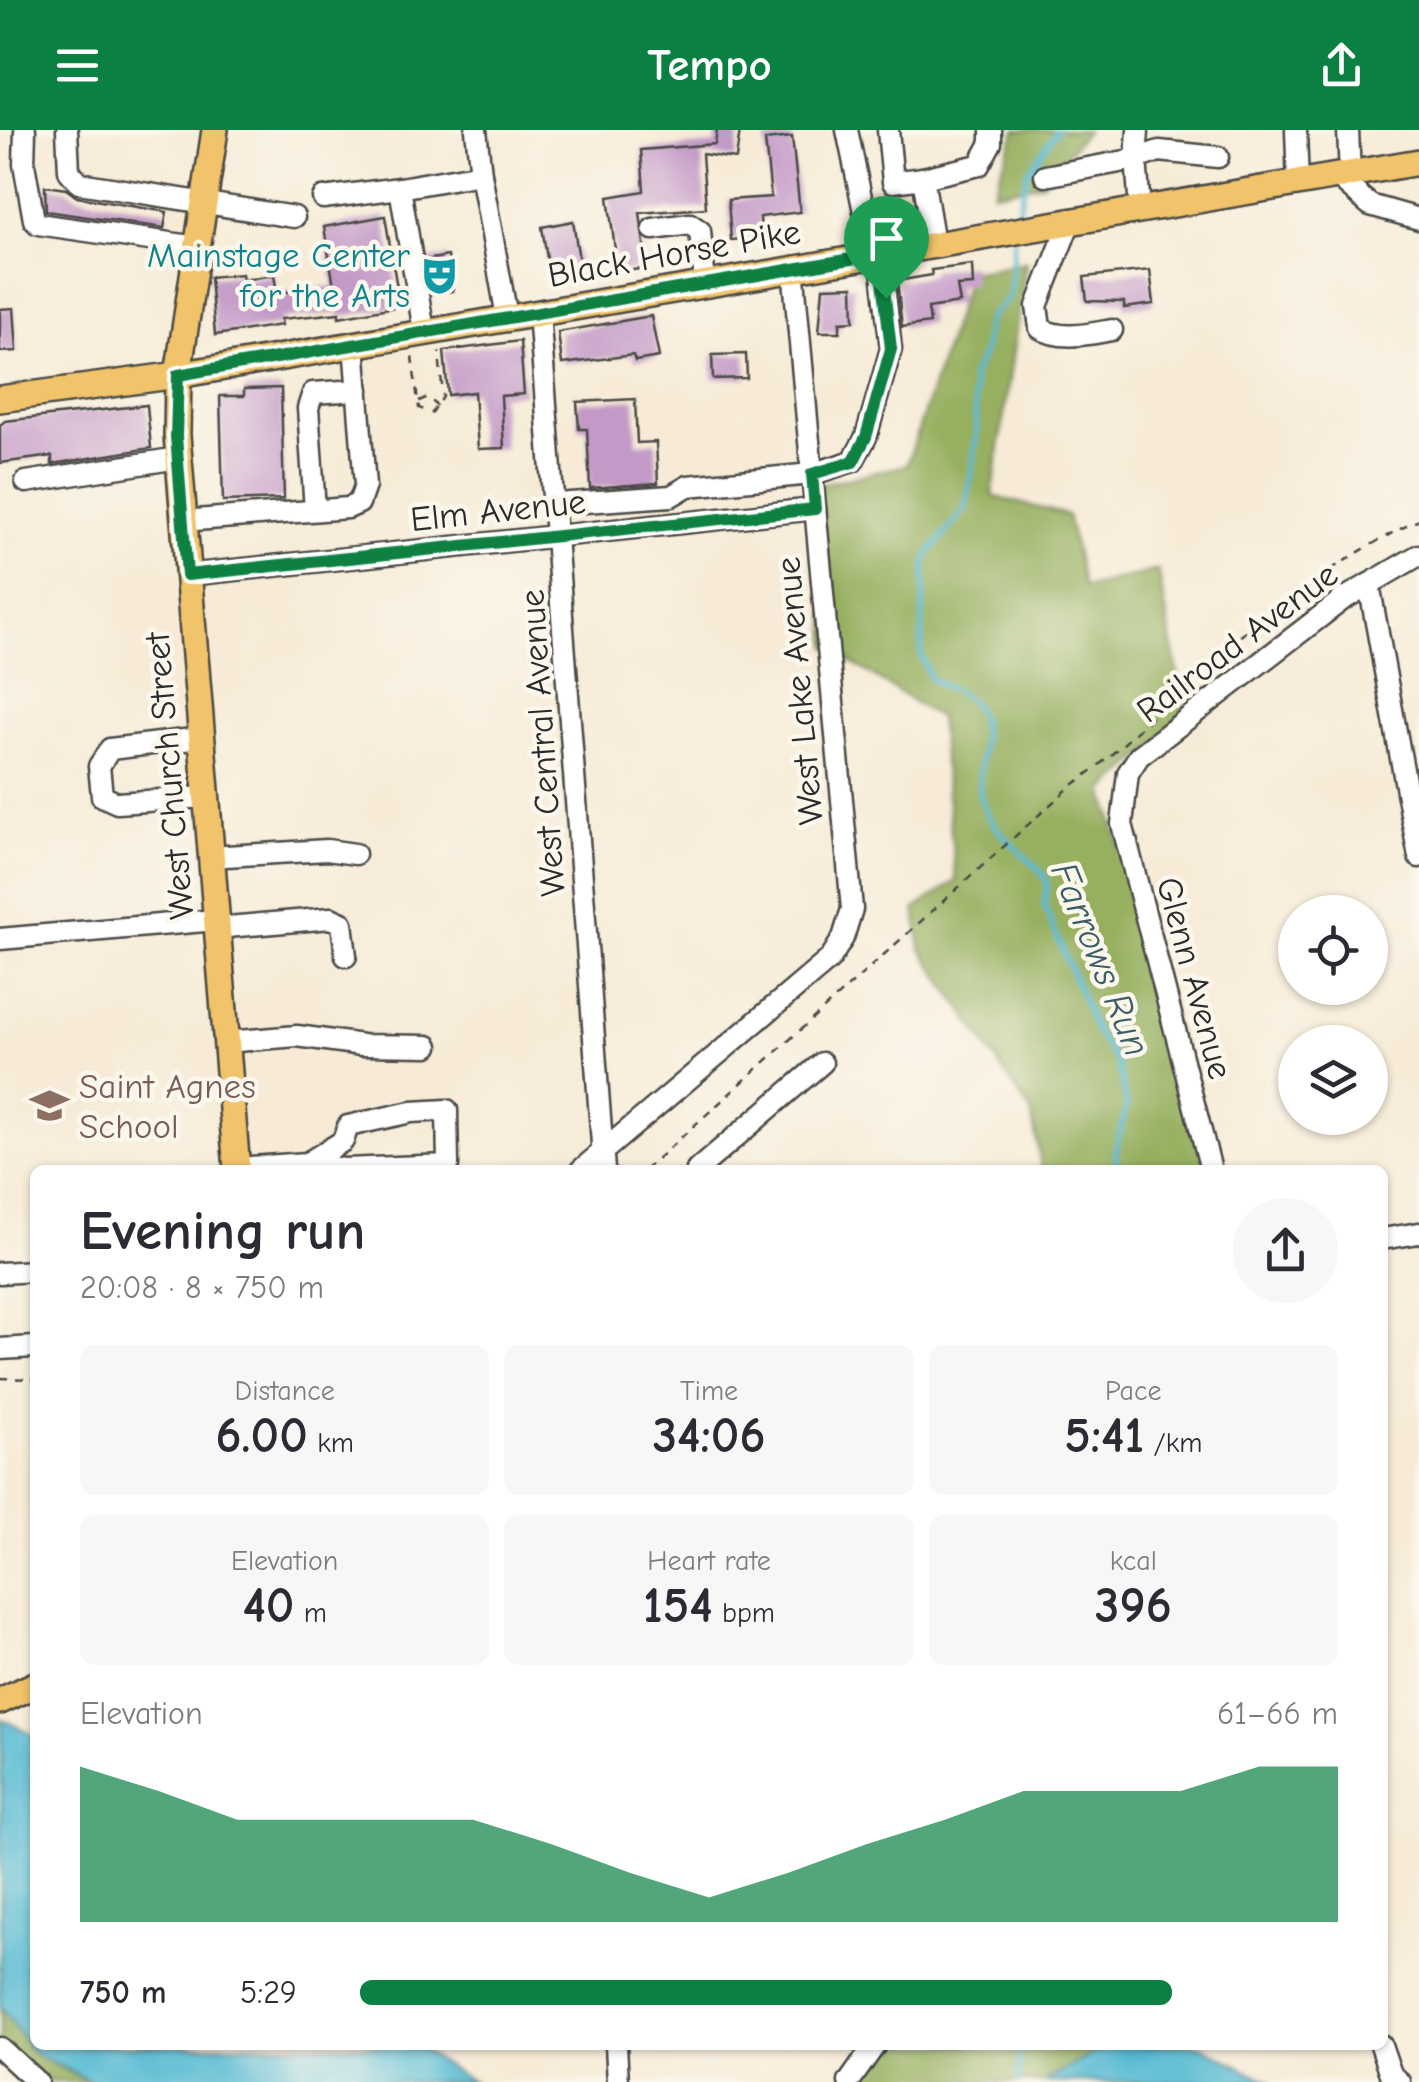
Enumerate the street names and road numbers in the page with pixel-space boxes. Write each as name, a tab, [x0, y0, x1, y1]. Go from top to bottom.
street label: Black Horse Pike	[545, 211, 804, 296]
street label: Elm Avenue	[408, 481, 588, 540]
street label: Railroad Avenue	[1129, 554, 1346, 731]
street label: West Lake Avenue	[767, 555, 832, 827]
street label: West Central Avenue	[511, 588, 574, 898]
street label: West Church Street	[136, 630, 202, 921]
street label: Glenn Avenue	[1148, 873, 1241, 1084]

